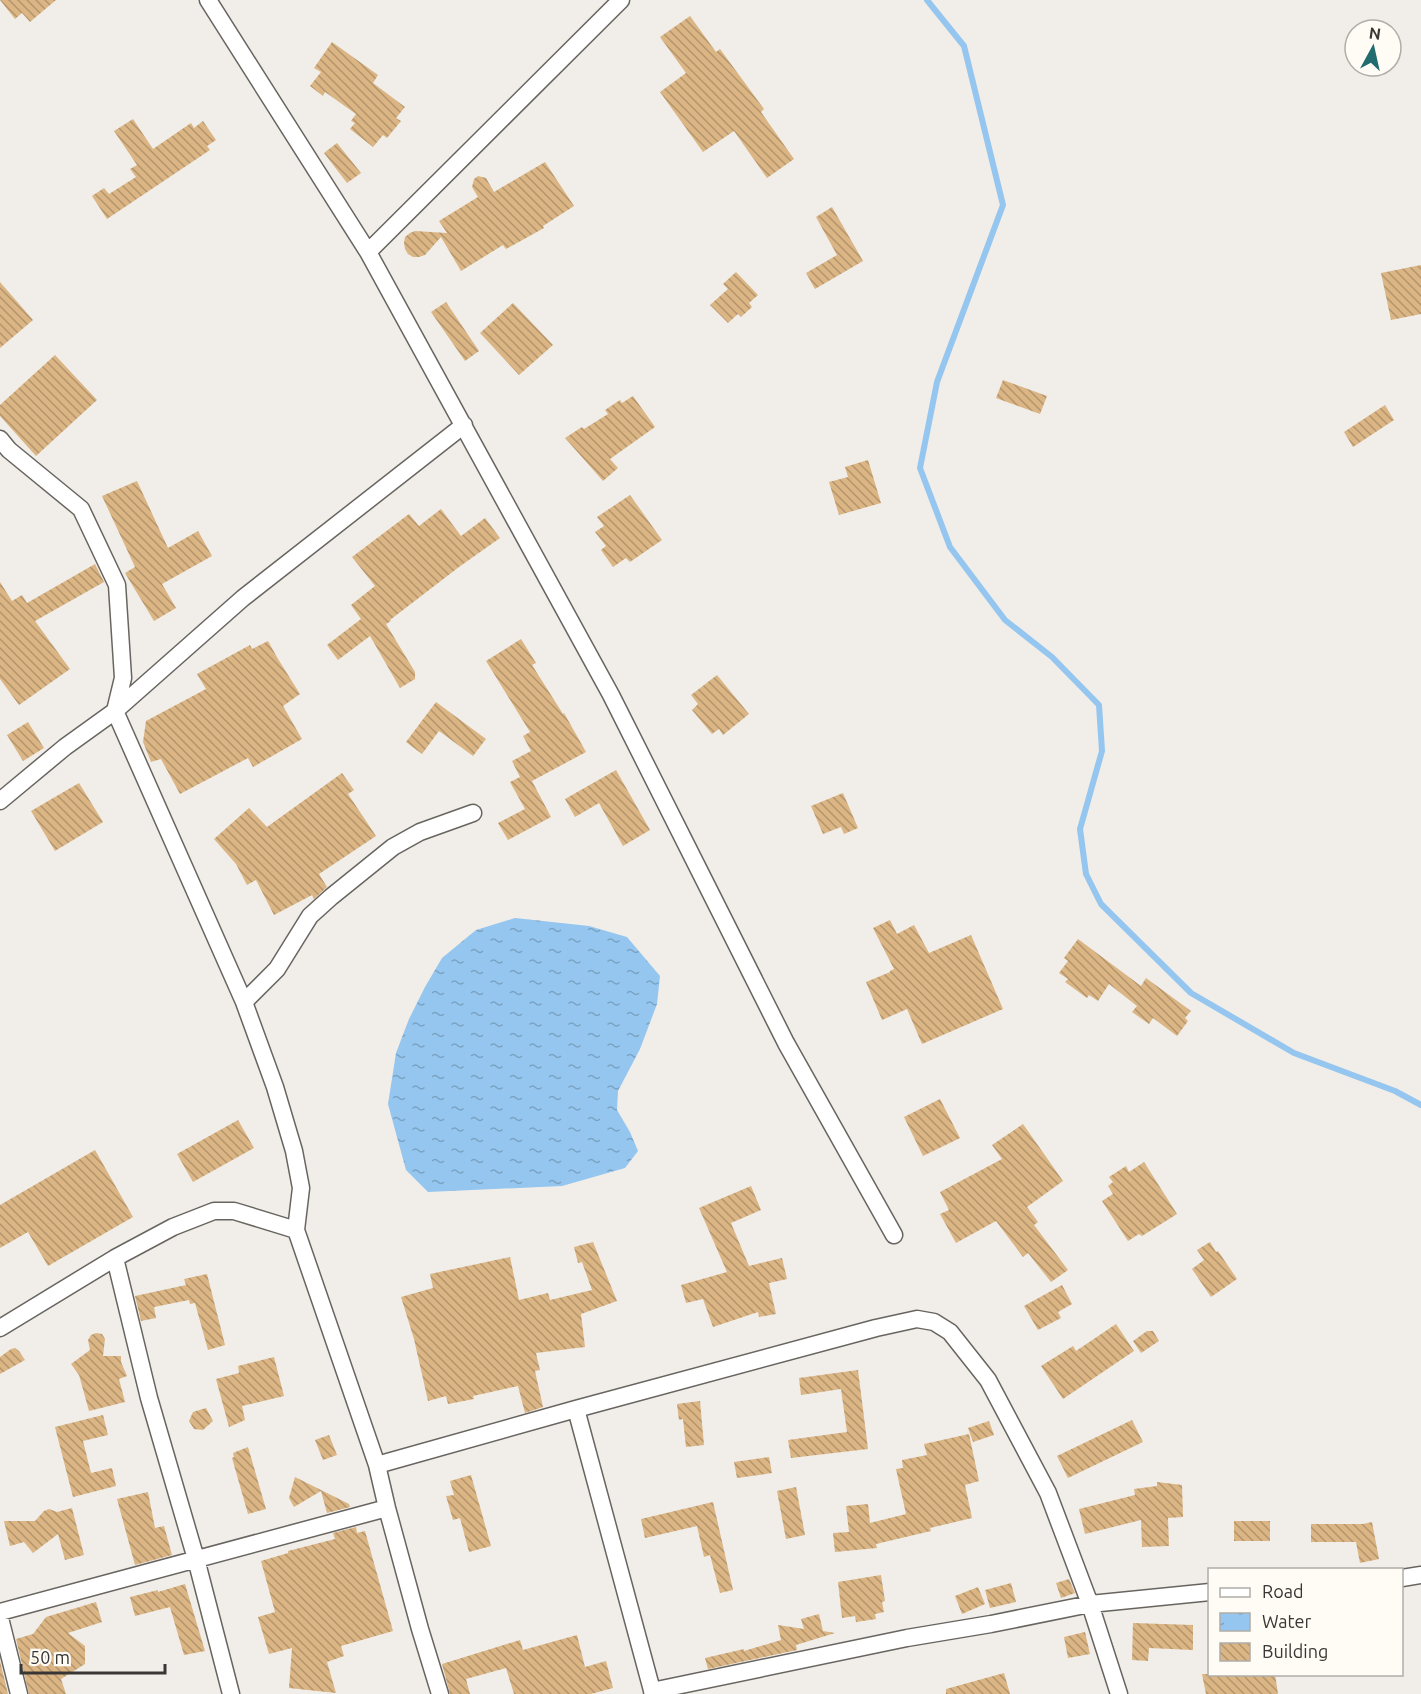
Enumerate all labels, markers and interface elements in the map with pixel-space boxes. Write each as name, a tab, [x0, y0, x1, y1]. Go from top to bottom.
north arrow	[1343, 18, 1403, 78]
text: N	[1368, 23, 1382, 43]
legend	[1208, 1568, 1403, 1676]
text: Road	[1262, 1581, 1304, 1601]
text: Water	[1262, 1611, 1312, 1631]
scale bar	[21, 1637, 165, 1675]
text: Building	[1262, 1641, 1328, 1661]
text: 50 m	[30, 1647, 70, 1667]

